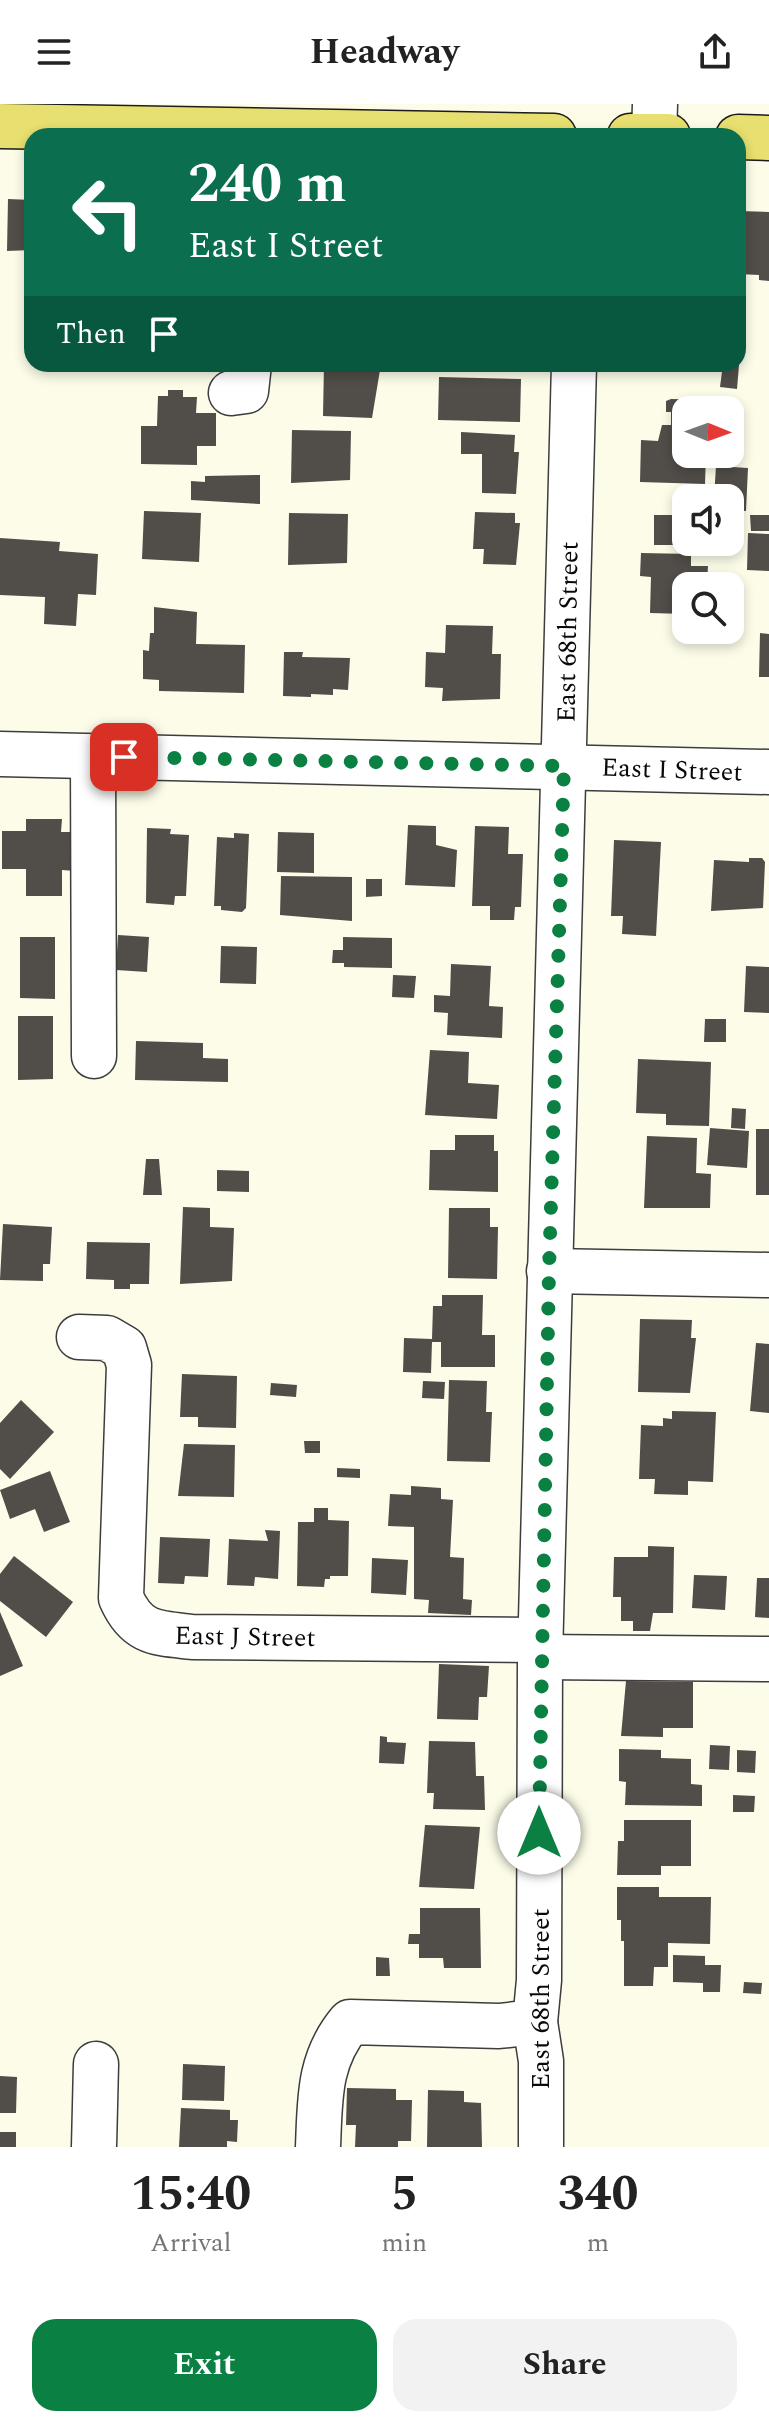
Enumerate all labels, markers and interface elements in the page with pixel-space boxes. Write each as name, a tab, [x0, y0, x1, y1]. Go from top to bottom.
text: Headway	[310, 25, 459, 80]
icon: menu	[32, 30, 76, 74]
icon: share	[693, 30, 737, 74]
text: 240 m	[188, 142, 347, 227]
icon: left	[56, 160, 160, 264]
text: East I Street	[188, 219, 384, 274]
text: Then	[56, 311, 126, 357]
icon: arrive	[142, 312, 186, 356]
north arrow	[672, 396, 744, 468]
map controls	[672, 396, 744, 644]
button: sound	[672, 484, 744, 556]
street label: East 68th Street	[546, 541, 590, 723]
button: search	[672, 572, 744, 644]
pin	[90, 723, 158, 791]
icon: arrive	[102, 735, 146, 779]
street label: East I Street	[601, 748, 743, 792]
street label: East J Street	[174, 1616, 316, 1658]
position arrow	[497, 1791, 581, 1875]
street label: East 68th Street	[521, 1908, 561, 2090]
text: 15:40	[131, 2158, 251, 2231]
text: 5	[391, 2158, 418, 2231]
text: 340	[558, 2158, 638, 2231]
text: Arrival	[150, 2223, 231, 2263]
text: min	[382, 2223, 427, 2263]
text: m	[587, 2223, 609, 2263]
button: Exit	[32, 2319, 377, 2411]
button: Share	[393, 2319, 737, 2411]

